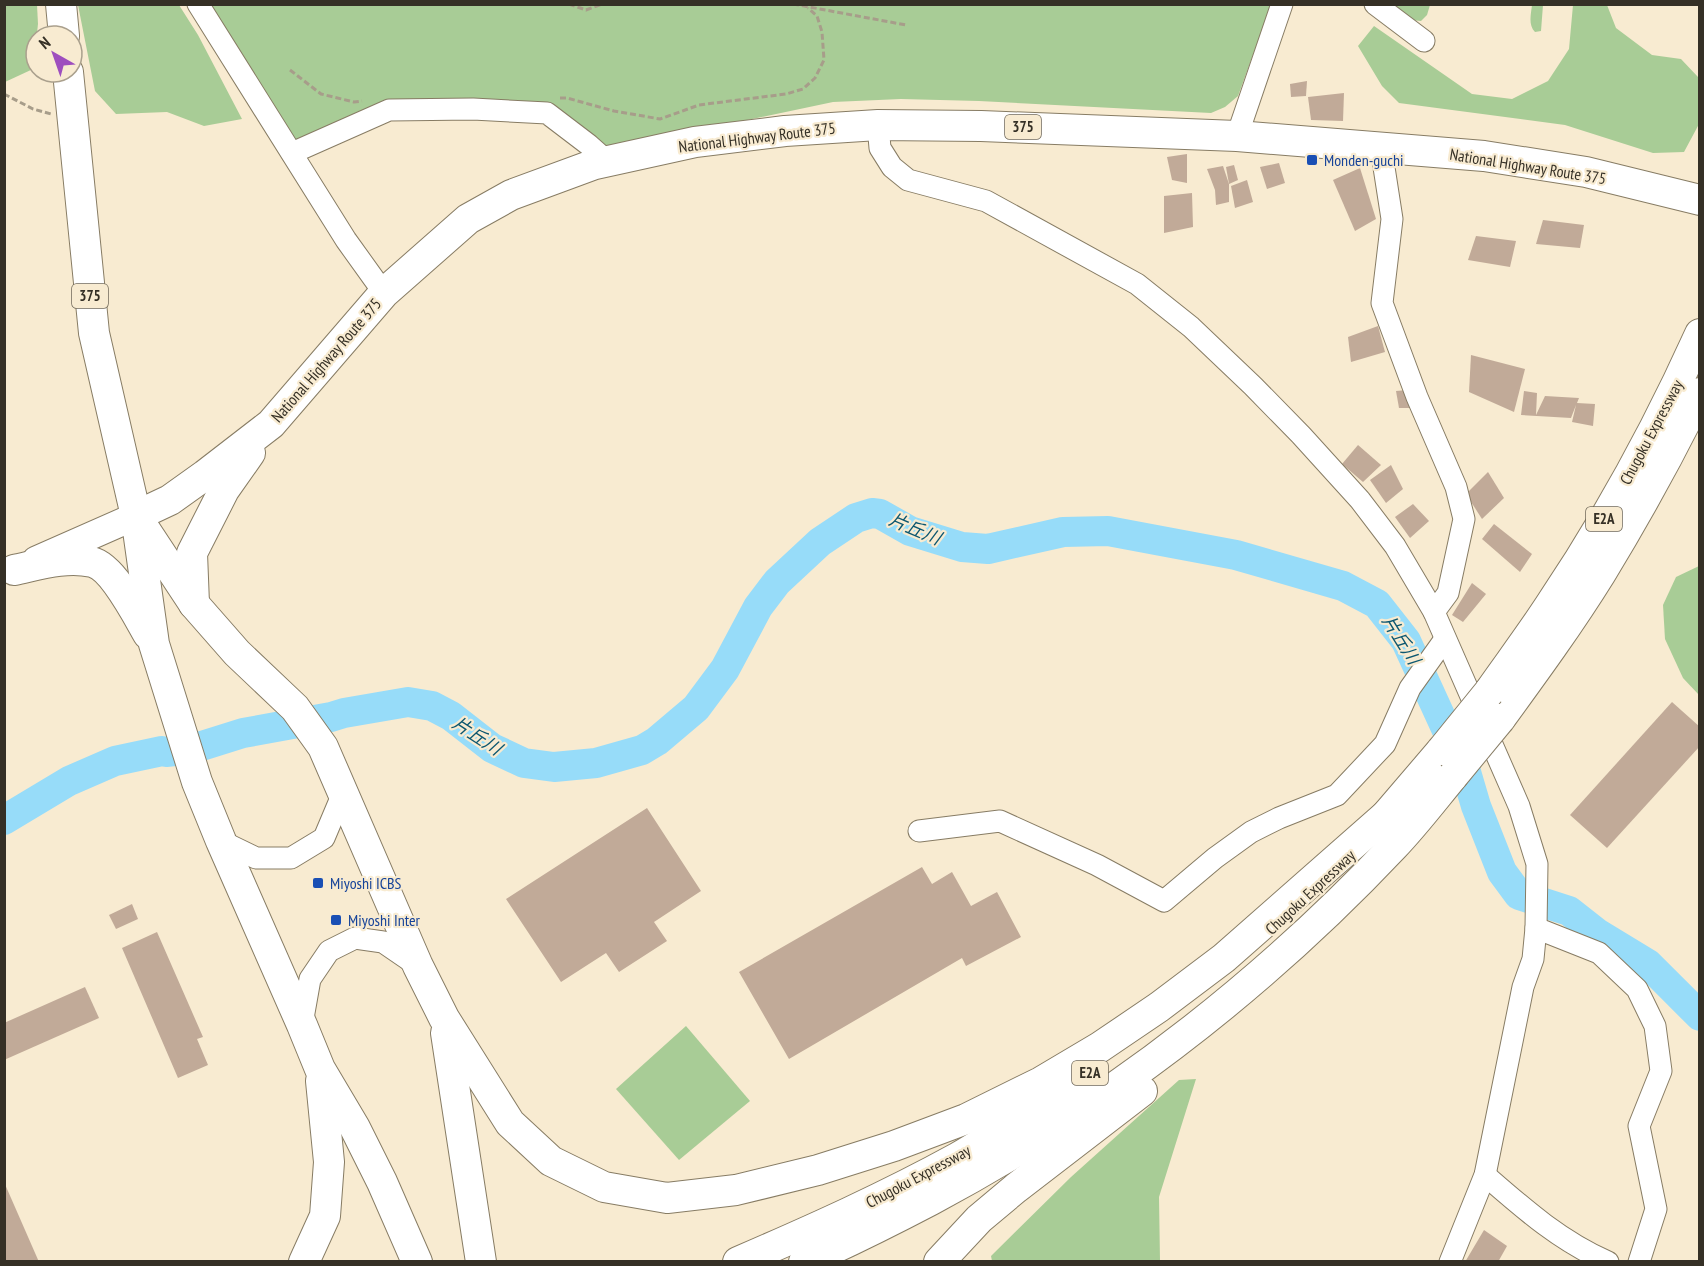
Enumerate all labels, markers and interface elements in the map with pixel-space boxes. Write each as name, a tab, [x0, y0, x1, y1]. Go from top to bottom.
north arrow	[24, 24, 84, 84]
text: N	[35, 32, 54, 53]
road number: 375	[1005, 115, 1041, 139]
street label: National Highway Route 375	[677, 117, 837, 157]
street label: National Highway Route 375	[1448, 144, 1608, 188]
place label: Monden-guchi	[1324, 150, 1403, 170]
marker: Monden-guchi	[1305, 153, 1319, 167]
road number: 375	[72, 284, 108, 308]
street label: National Highway Route 375	[267, 294, 385, 426]
street label: Chugoku Expressway	[1615, 376, 1687, 488]
water label: 片丘川	[886, 507, 946, 550]
road number: E2A	[1586, 507, 1622, 531]
water label: 片丘川	[1377, 611, 1427, 670]
water label: 片丘川	[448, 711, 508, 761]
street label: Chugoku Expressway	[1261, 845, 1359, 939]
place label: Miyoshi ICBS	[330, 873, 401, 893]
marker: Miyoshi ICBS	[311, 876, 325, 890]
place label: Miyoshi Inter	[348, 910, 421, 930]
marker: Miyoshi Inter	[329, 913, 343, 927]
road number: E2A	[1072, 1061, 1108, 1085]
street label: Chugoku Expressway	[862, 1140, 974, 1212]

